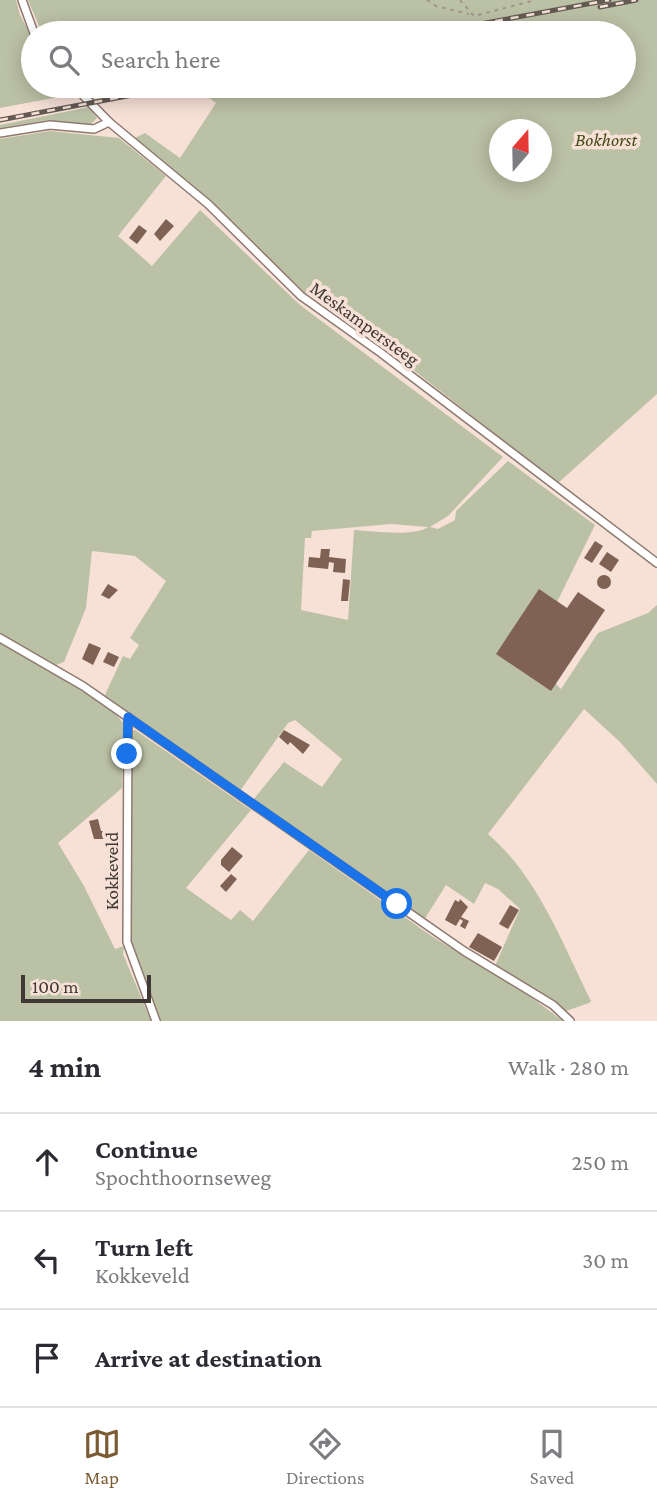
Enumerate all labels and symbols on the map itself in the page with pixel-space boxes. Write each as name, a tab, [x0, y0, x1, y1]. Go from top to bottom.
north arrow	[489, 119, 552, 182]
park label: Bokhorst	[575, 129, 637, 150]
street label: Meskampersteeg	[306, 277, 423, 370]
route end	[111, 738, 142, 769]
street label: Kokkeveld	[101, 832, 122, 910]
route start	[381, 888, 412, 919]
scale bar	[21, 972, 150, 1004]

